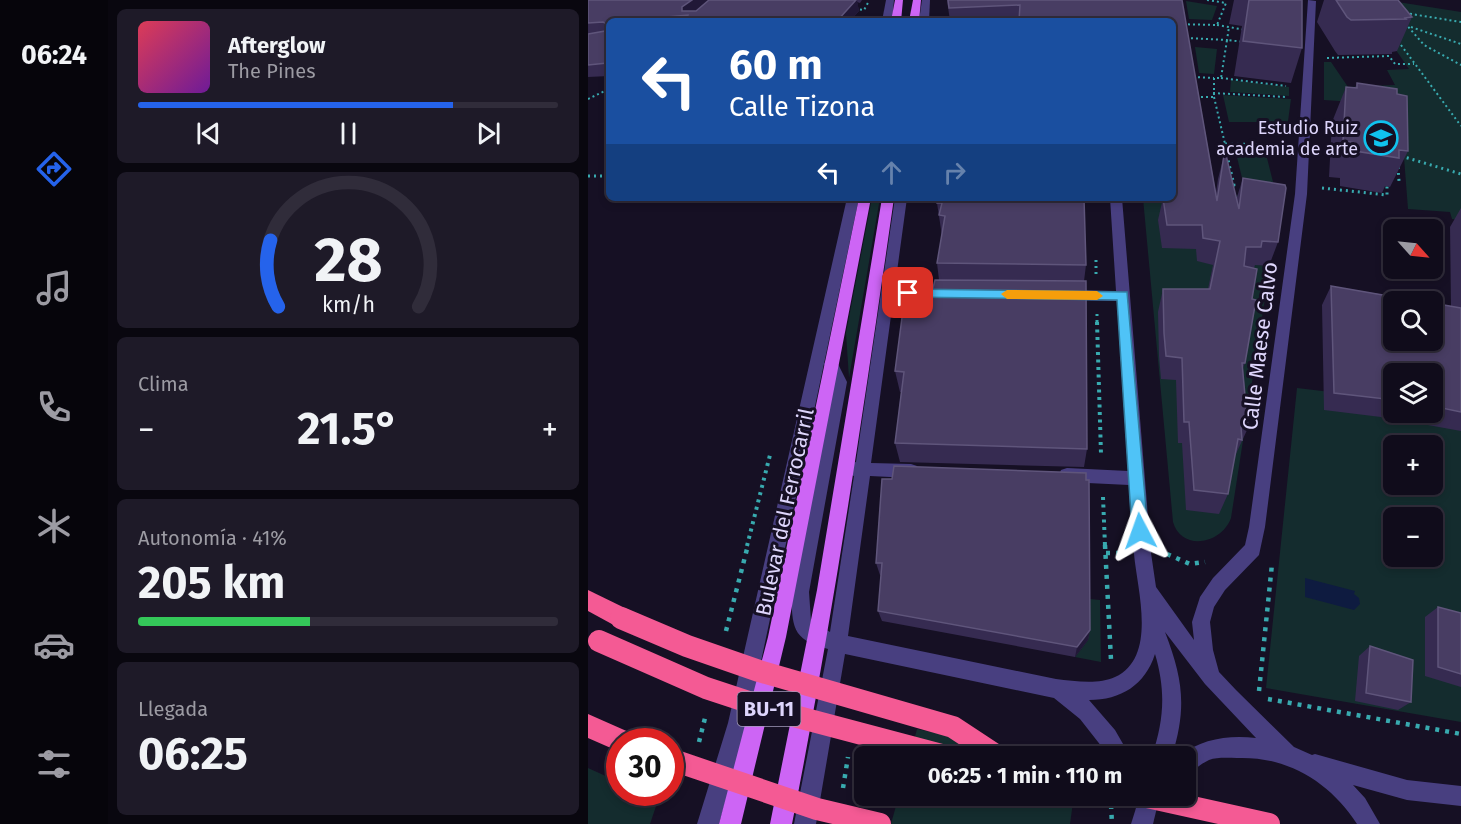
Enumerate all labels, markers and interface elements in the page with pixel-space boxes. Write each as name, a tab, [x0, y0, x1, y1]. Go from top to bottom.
text: Afterglow	[228, 32, 325, 59]
text: 06:24	[21, 39, 87, 71]
text: 60 m	[729, 40, 823, 90]
icon: left	[630, 42, 708, 120]
text: The Pines	[228, 59, 315, 83]
text: Calle Tizona	[729, 91, 875, 123]
icon: previous	[192, 117, 225, 150]
icon: pause	[332, 117, 365, 150]
icon: next	[472, 117, 505, 150]
place label: Estudio Ruiz academia de arte	[1216, 117, 1358, 160]
school or university icon: Estudio Ruiz academia de arte	[1363, 120, 1399, 156]
icon: directions	[33, 148, 75, 190]
icon: left	[812, 156, 845, 189]
icon: ahead	[875, 156, 908, 189]
icon: right	[938, 156, 971, 189]
north arrow	[1383, 219, 1443, 279]
map controls	[1383, 219, 1443, 567]
text: 28	[314, 223, 382, 298]
street label: Calle Maese Calvo	[1237, 260, 1283, 432]
icon: music	[33, 267, 75, 309]
pin	[882, 267, 933, 318]
icon: arrive	[891, 276, 924, 309]
button: search	[1383, 291, 1443, 351]
text: km/h	[321, 292, 375, 318]
button: layers	[1383, 363, 1443, 423]
text: Clima	[138, 372, 189, 396]
icon: phone	[33, 386, 75, 428]
text: 21.5°	[297, 402, 399, 456]
street label: Bulevar del Ferrocarril	[750, 406, 820, 618]
text: −	[138, 410, 155, 450]
text: +	[542, 410, 558, 450]
button: +	[1383, 435, 1443, 495]
position arrow	[1108, 499, 1172, 563]
icon: climate	[33, 505, 75, 547]
button: −	[1383, 507, 1443, 567]
text: Autonomía · 41%	[138, 526, 287, 550]
text: 205 km	[138, 556, 285, 610]
icon: car	[33, 624, 75, 666]
road number: BU-11	[738, 692, 801, 726]
text: Llegada	[138, 697, 208, 721]
text: 06:25	[138, 727, 248, 781]
speed limit sign: 30	[606, 728, 684, 806]
icon: filters	[33, 743, 75, 785]
text: 06:25 · 1 min · 110 m	[928, 762, 1122, 789]

